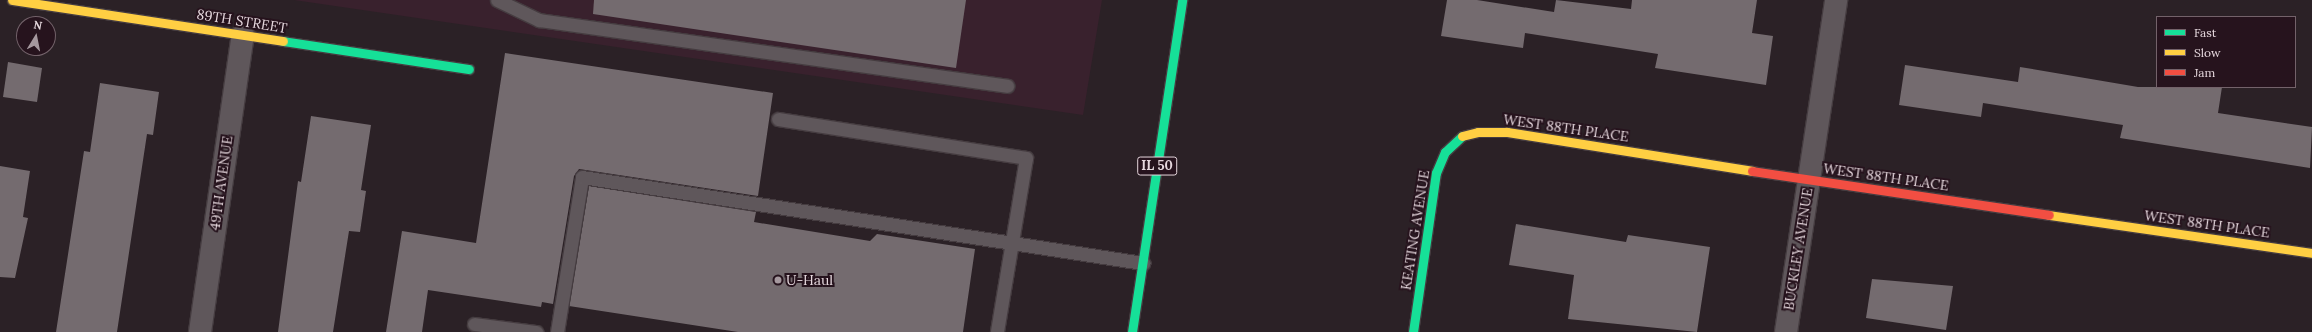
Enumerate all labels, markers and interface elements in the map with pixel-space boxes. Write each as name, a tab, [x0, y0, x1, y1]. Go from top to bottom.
street label: 89TH STREET	[196, 6, 288, 36]
north arrow	[16, 16, 56, 56]
legend	[2156, 16, 2296, 88]
text: N	[32, 18, 43, 33]
text: Fast	[2194, 25, 2217, 40]
text: Slow	[2194, 45, 2221, 60]
text: Jam	[2194, 65, 2215, 80]
street label: WEST 88TH PLACE	[1502, 111, 1630, 145]
street label: 49TH AVENUE	[206, 135, 236, 231]
road number: IL 50	[1137, 155, 1177, 177]
street label: WEST 88TH PLACE	[1822, 160, 1950, 194]
street label: KEATING AVENUE	[1397, 169, 1433, 291]
street label: BUCKLEY AVENUE	[1780, 187, 1816, 311]
street label: WEST 88TH PLACE	[2143, 207, 2271, 241]
place label: U-Haul	[786, 272, 833, 288]
marker: U-Haul	[773, 275, 783, 285]

